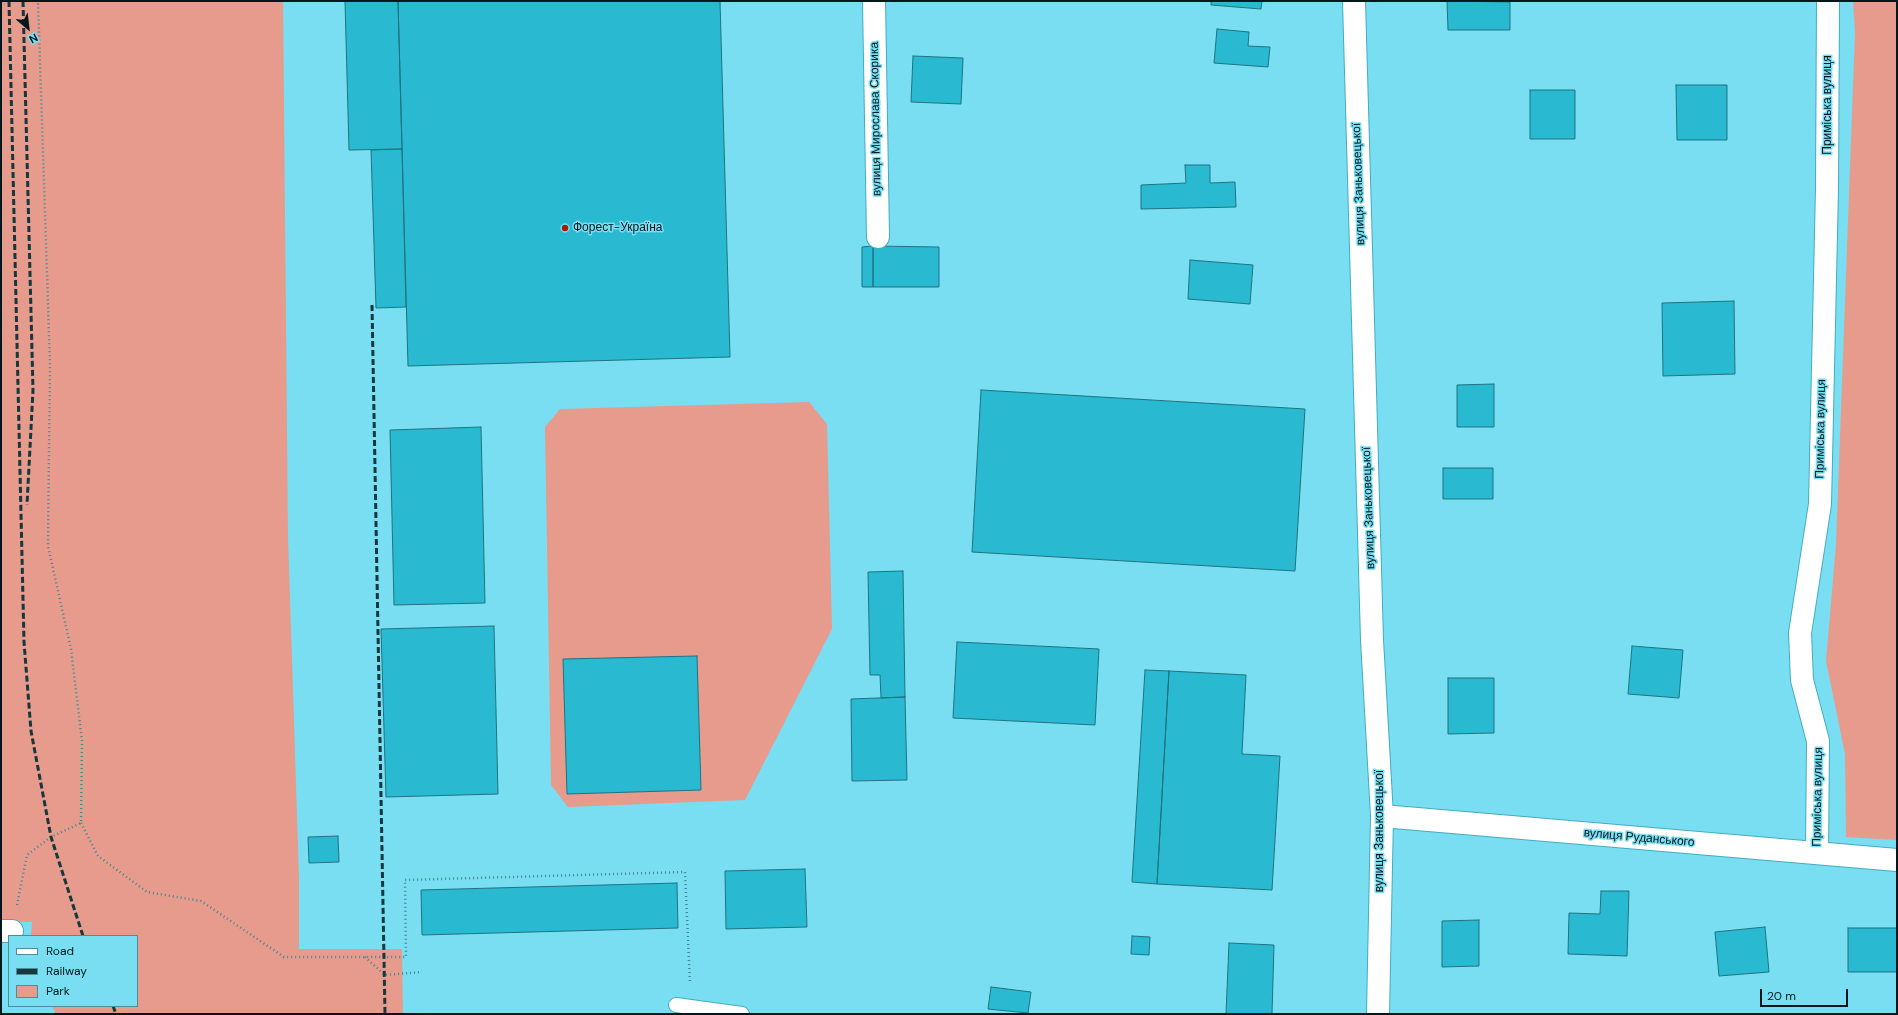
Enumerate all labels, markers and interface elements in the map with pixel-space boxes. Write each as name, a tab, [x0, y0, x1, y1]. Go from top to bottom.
north arrow	[8, 8, 48, 48]
text: N	[27, 31, 40, 47]
street label: вулиця Мирослава Скорика	[867, 42, 885, 196]
street label: Приміська вулиця	[1821, 55, 1835, 155]
street label: вулиця Заньковецької	[1350, 123, 1368, 245]
place label: Форест-Україна	[573, 221, 662, 235]
marker: Форест-Україна	[560, 223, 570, 233]
street label: Приміська вулиця	[1813, 379, 1829, 479]
street label: вулиця Заньковецької	[1360, 447, 1378, 569]
street label: Приміська вулиця	[1810, 747, 1826, 847]
street label: вулиця Заньковецької	[1373, 770, 1387, 892]
street label: вулиця Руданського	[1583, 826, 1695, 850]
legend	[8, 935, 138, 1007]
text: Road	[46, 943, 74, 959]
text: Railway	[46, 963, 87, 979]
scale bar	[1762, 981, 1850, 1007]
text: Park	[46, 983, 70, 999]
text: 20 m	[1767, 988, 1796, 1004]

